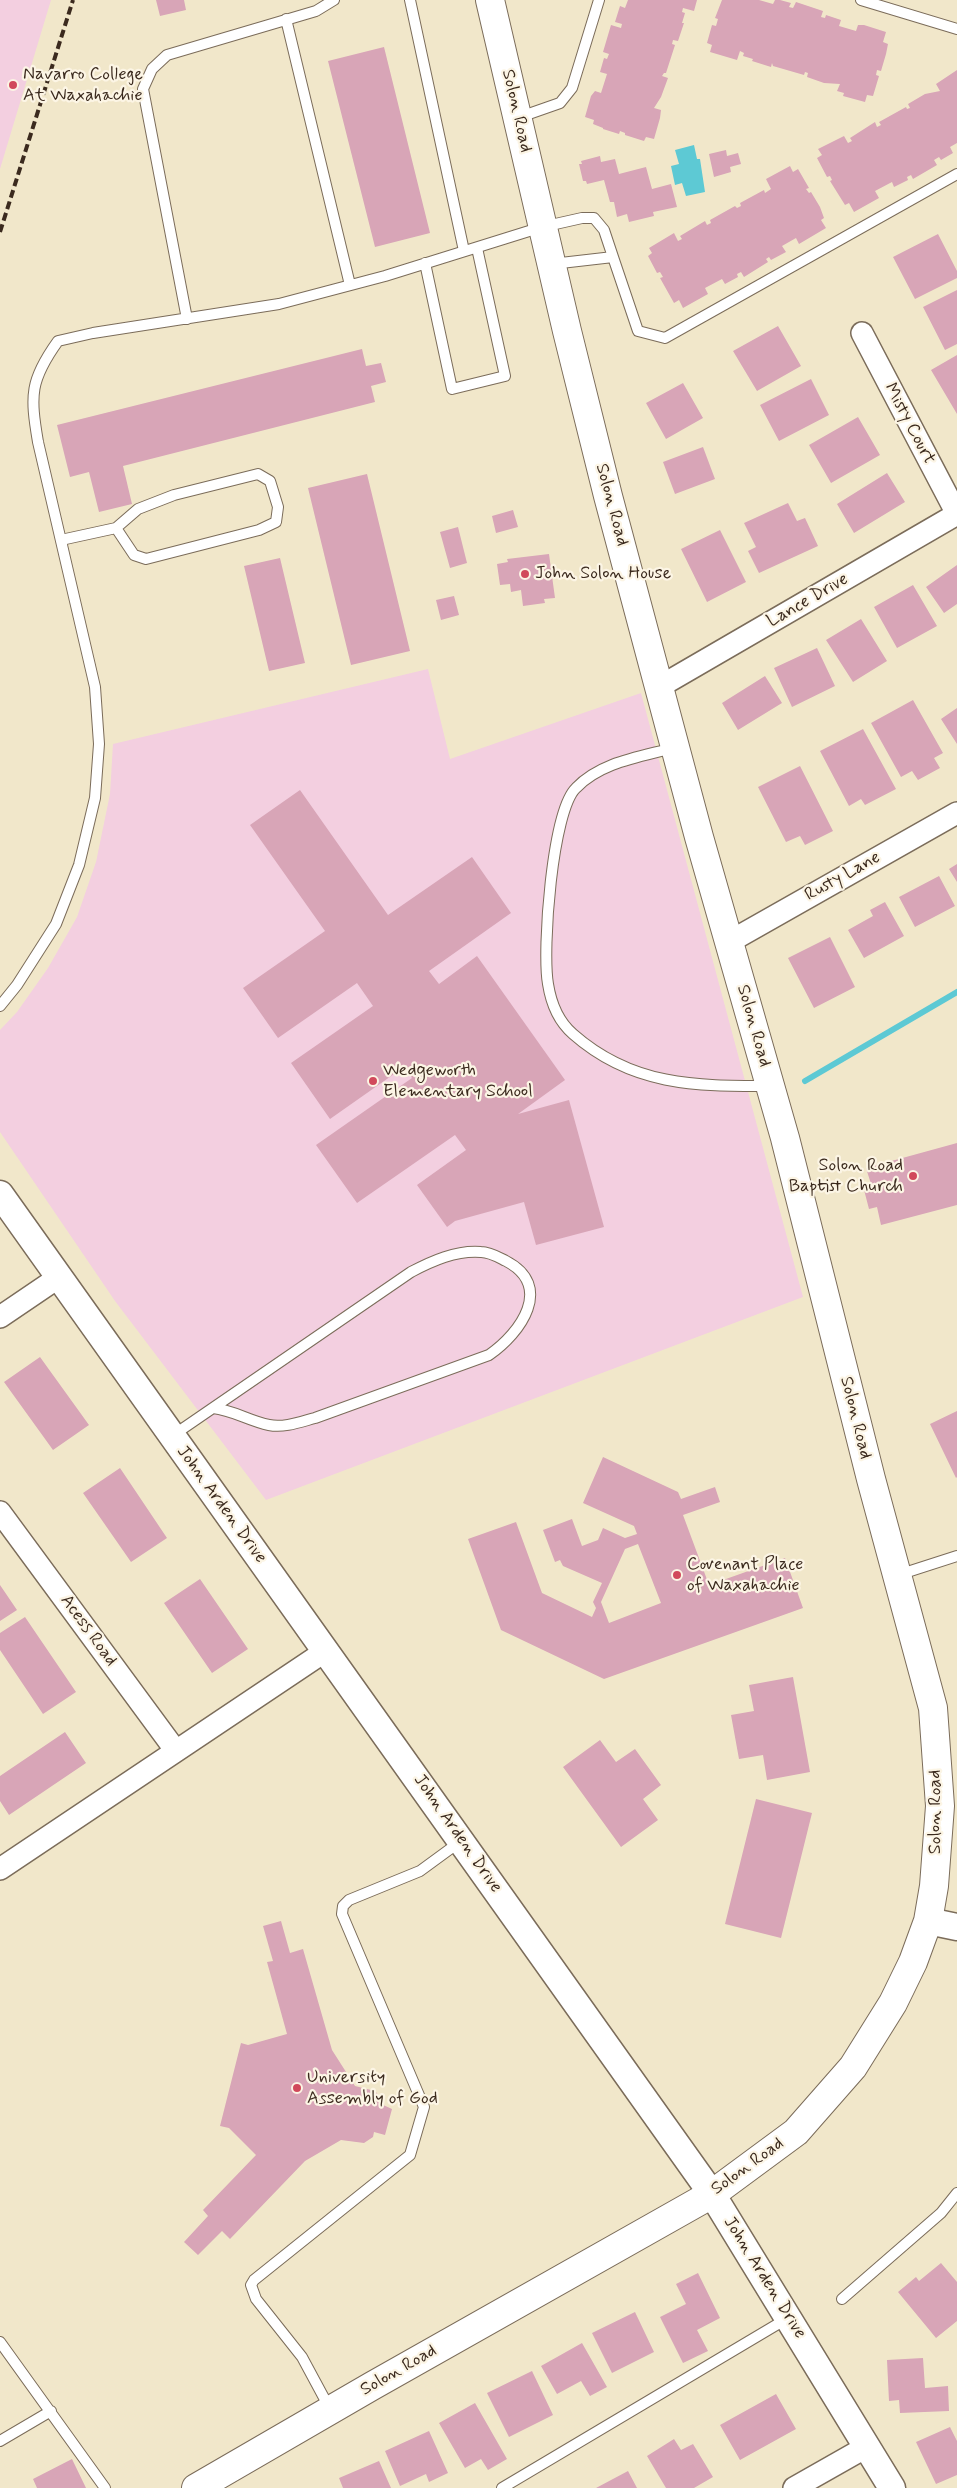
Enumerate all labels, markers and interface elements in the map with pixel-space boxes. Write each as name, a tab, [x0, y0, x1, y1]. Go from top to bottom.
place label: Navarro College At Waxahachie	[23, 64, 143, 106]
street label: Solon Road	[496, 67, 536, 155]
marker: Navarro College At Waxahachie	[7, 79, 19, 91]
street label: Misty Court	[879, 380, 939, 468]
street label: Solon Road	[590, 461, 632, 549]
place label: John Solon House	[535, 563, 671, 585]
marker: John Solon House	[519, 568, 531, 580]
street label: Lance Drive	[764, 569, 852, 633]
street label: Rusty Lane	[801, 847, 885, 907]
street label: Solon Road	[731, 982, 775, 1070]
place label: Wedgeworth Elementary School	[383, 1060, 533, 1102]
marker: Wedgeworth Elementary School	[367, 1075, 379, 1087]
place label: Solon Road Baptist Church	[789, 1155, 903, 1198]
marker: Solon Road Baptist Church	[907, 1170, 919, 1182]
street label: Solon Road	[834, 1374, 876, 1462]
street label: John Arden Drive	[171, 1442, 271, 1568]
place label: Covenant Place of Waxahachie	[687, 1554, 803, 1596]
marker: Covenant Place of Waxahachie	[671, 1569, 683, 1581]
street label: Acess Road	[55, 1591, 121, 1671]
street label: John Arden Drive	[408, 1770, 506, 1898]
street label: Solon Road	[925, 1770, 947, 1854]
place label: University Assembly of God	[307, 2067, 438, 2110]
marker: University Assembly of God	[291, 2082, 303, 2094]
street label: Solon Road	[708, 2133, 788, 2201]
street label: John Arden Drive	[718, 2213, 810, 2343]
street label: Solon Road	[357, 2341, 441, 2401]

